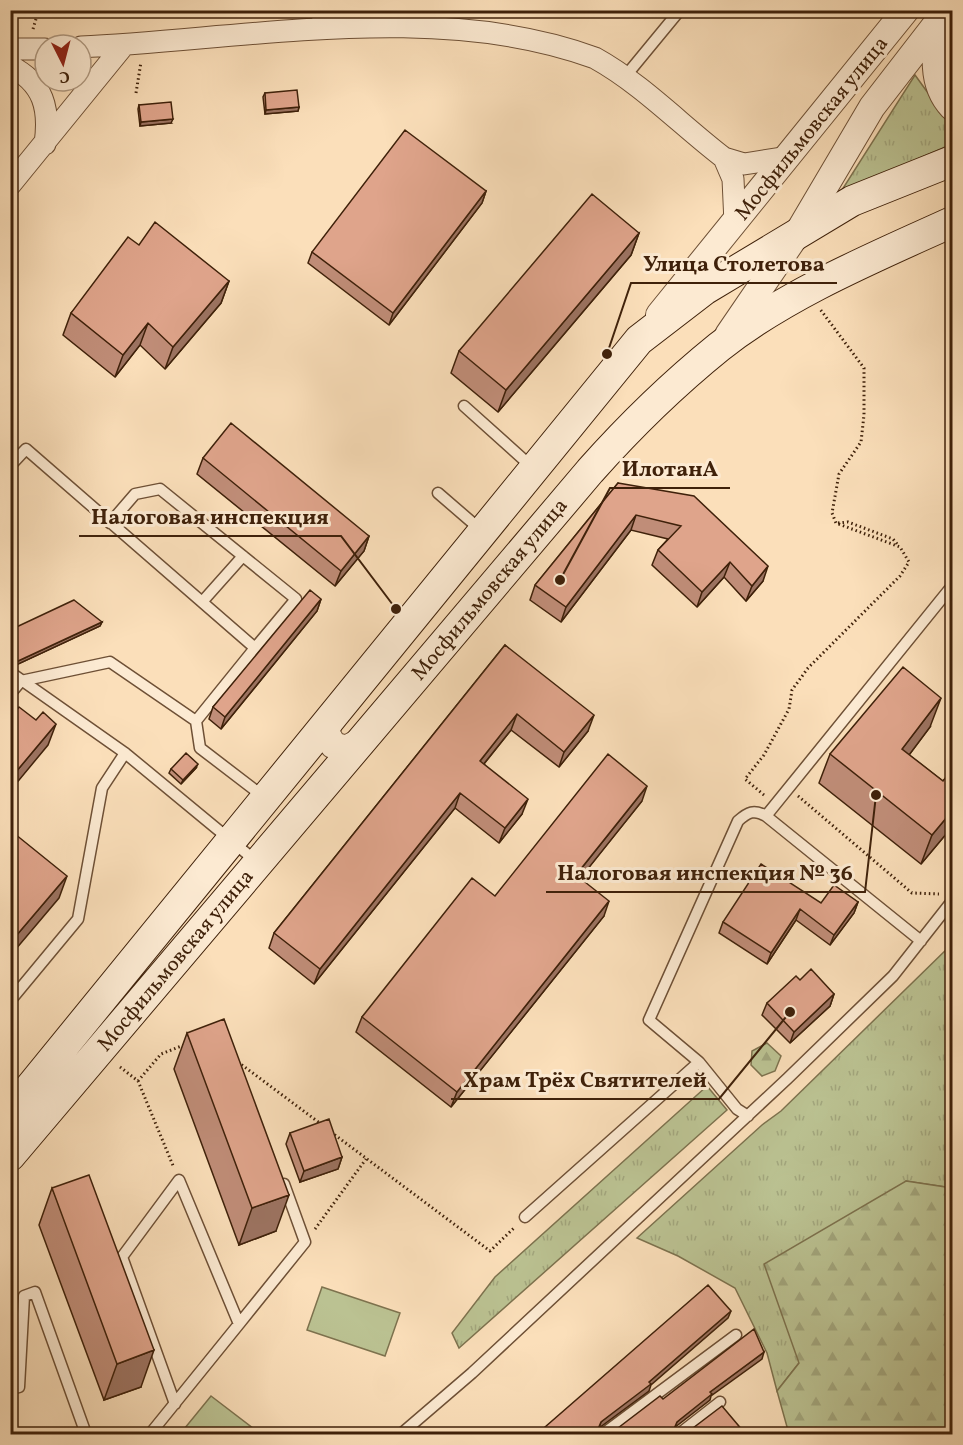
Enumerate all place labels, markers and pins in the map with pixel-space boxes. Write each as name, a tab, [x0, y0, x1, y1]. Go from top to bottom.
callout: Улица Столетова	[631, 243, 837, 283]
callout: ИлотанА	[610, 448, 730, 488]
callout: Налоговая инспекция	[79, 496, 341, 536]
callout: Налоговая инспекция № 36	[546, 852, 865, 892]
callout: Храм Трёх Святителей	[451, 1059, 719, 1099]

